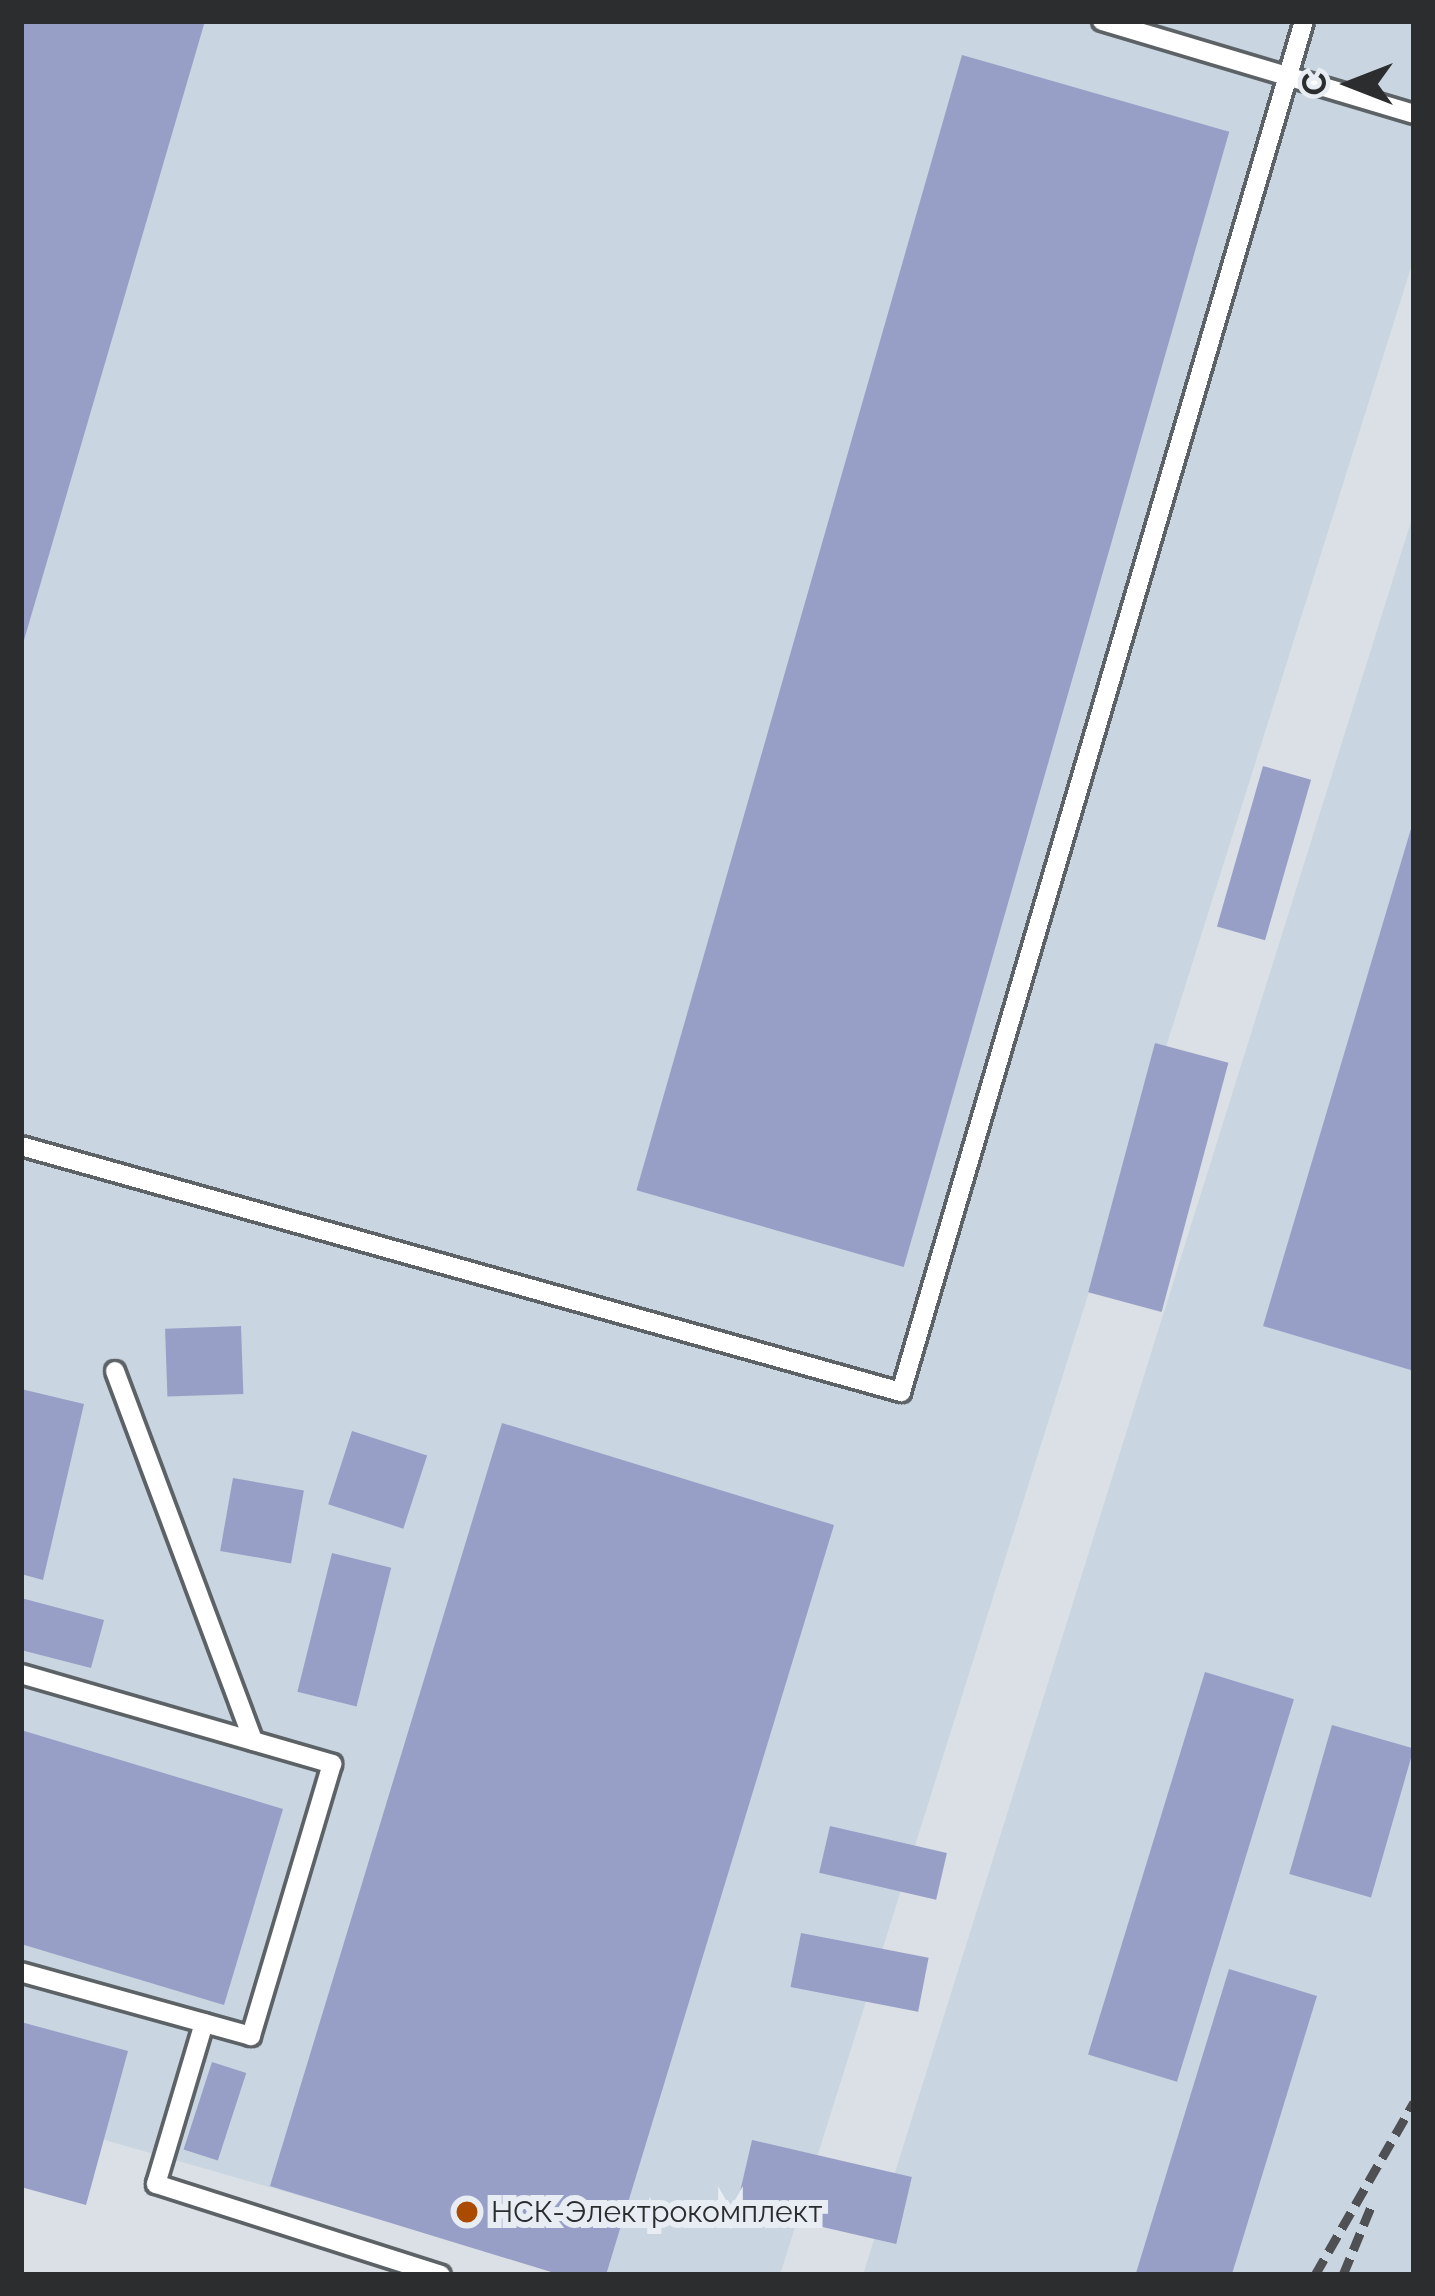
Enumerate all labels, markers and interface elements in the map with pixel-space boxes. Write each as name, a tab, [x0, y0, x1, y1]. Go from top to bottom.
north arrow	[1291, 24, 1411, 144]
text: С	[1295, 73, 1334, 95]
place label: НСК-Электрокомплект	[491, 2194, 823, 2230]
marker: НСК-Электрокомплект	[454, 2199, 480, 2225]

